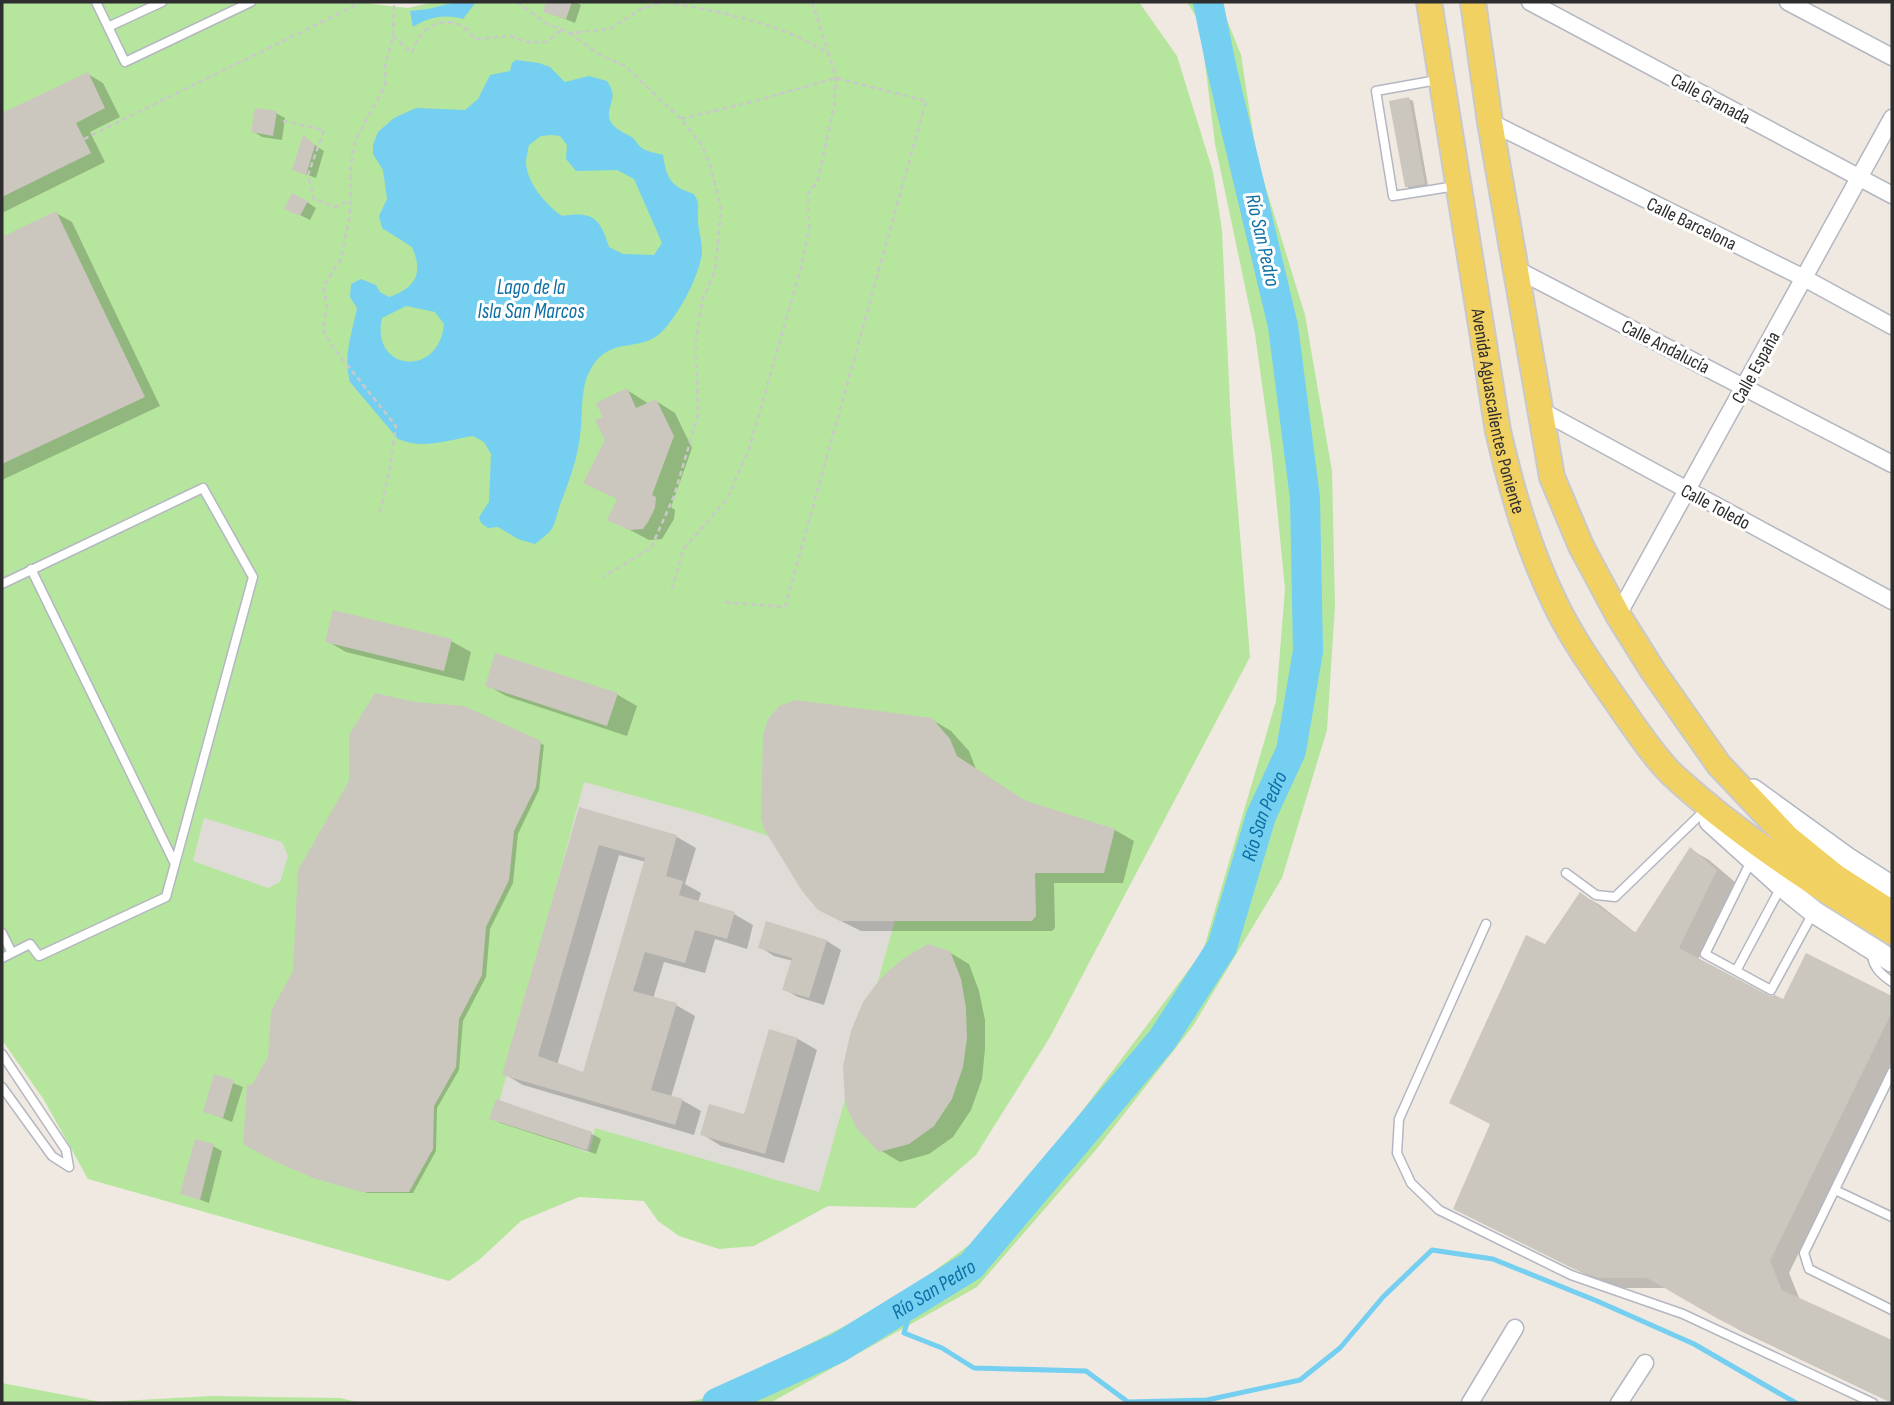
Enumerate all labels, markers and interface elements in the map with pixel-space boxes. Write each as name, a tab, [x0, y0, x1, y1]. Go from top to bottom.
street label: Calle Granada	[1667, 69, 1754, 130]
water label: Río San Pedro	[1240, 191, 1285, 289]
street label: Calle Barcelona	[1643, 193, 1740, 256]
water label: Lago de la Isla San Marcos	[477, 275, 585, 324]
street label: Avenida Aguascalientes Poniente	[1465, 306, 1529, 517]
street label: Calle Andalucía	[1617, 315, 1713, 379]
street label: Calle España	[1727, 328, 1786, 408]
street label: Calle Toledo	[1677, 480, 1754, 535]
water label: Río San Pedro	[1236, 767, 1293, 864]
water label: Río San Pedro	[887, 1254, 981, 1325]

